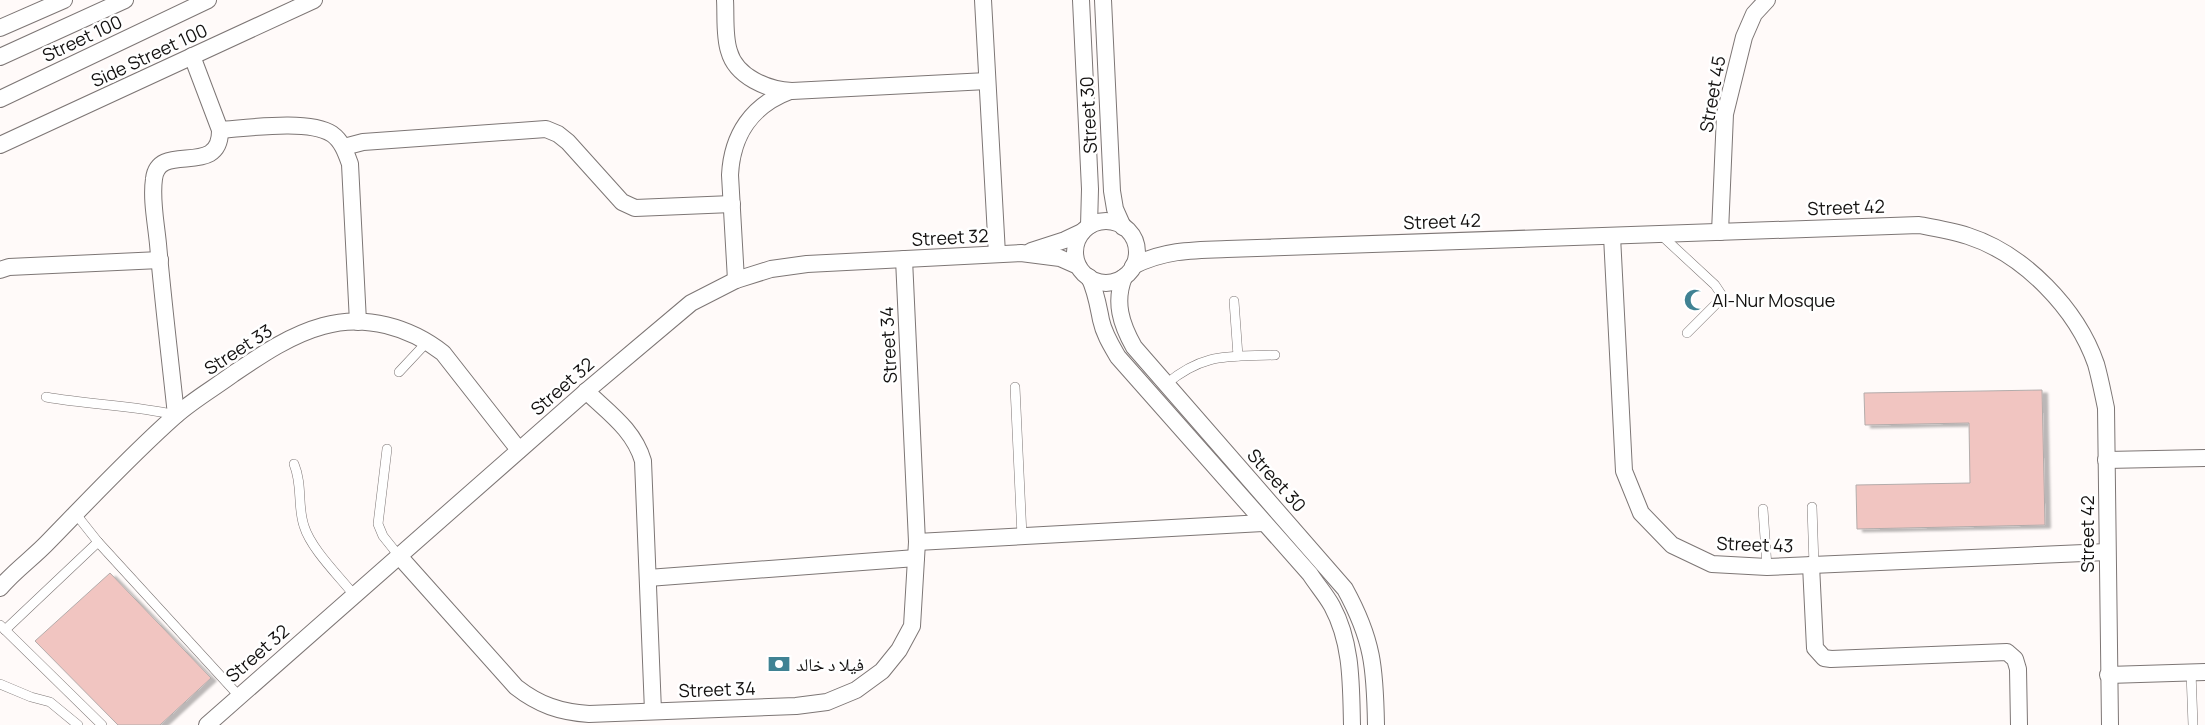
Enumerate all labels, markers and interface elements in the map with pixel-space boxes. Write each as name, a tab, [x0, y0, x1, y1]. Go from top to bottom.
street label: Street 100	[38, 9, 126, 67]
street label: Side Street 100	[87, 18, 211, 92]
street label: Street 45	[1693, 54, 1731, 134]
street label: Street 30	[1074, 76, 1102, 154]
street label: Street 42	[1807, 194, 1885, 220]
street label: Street 42	[1403, 208, 1481, 234]
street label: Street 32	[911, 223, 989, 251]
mosque icon: Al-Nur Mosque	[1682, 287, 1708, 313]
place label: Al-Nur Mosque	[1712, 288, 1835, 312]
street label: Street 34	[874, 306, 902, 384]
street label: Street 33	[199, 318, 277, 380]
street label: Street 32	[525, 352, 599, 420]
street label: Street 30	[1242, 443, 1312, 517]
street label: Street 42	[2075, 495, 2099, 573]
street label: Street 43	[1716, 531, 1794, 557]
street label: Street 32	[220, 619, 294, 687]
bank icon: فيلا د خالد	[766, 651, 792, 677]
place label: فيلا د خالد	[796, 652, 864, 676]
street label: Street 34	[678, 676, 756, 702]

